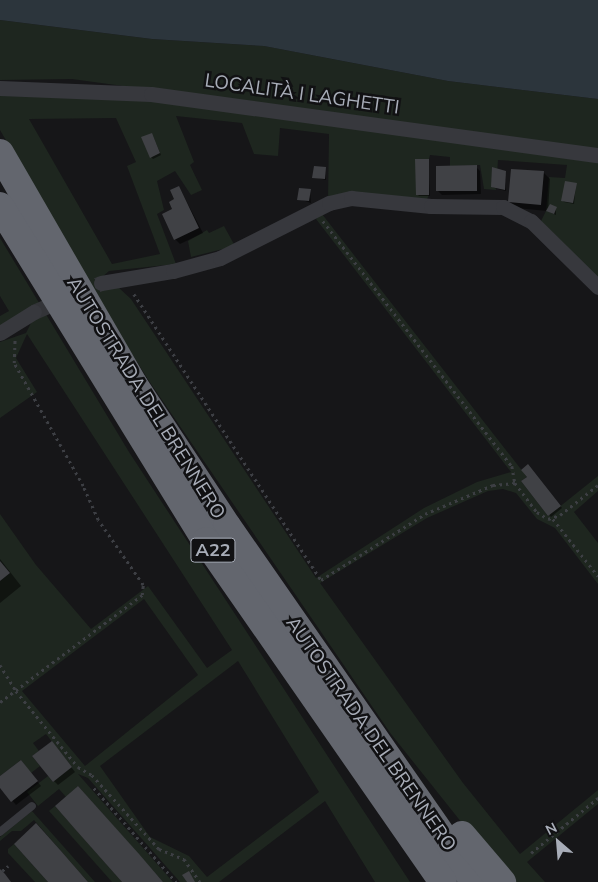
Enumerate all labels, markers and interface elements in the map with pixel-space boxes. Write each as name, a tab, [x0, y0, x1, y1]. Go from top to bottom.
street label: LOCALITÀ I LAGHETTI	[203, 69, 401, 119]
street label: AUTOSTRADA DEL BRENNERO	[62, 273, 230, 523]
road number: A22	[189, 534, 237, 566]
street label: AUTOSTRADA DEL BRENNERO	[281, 612, 461, 856]
north arrow	[533, 817, 583, 867]
text: N	[542, 818, 560, 839]

